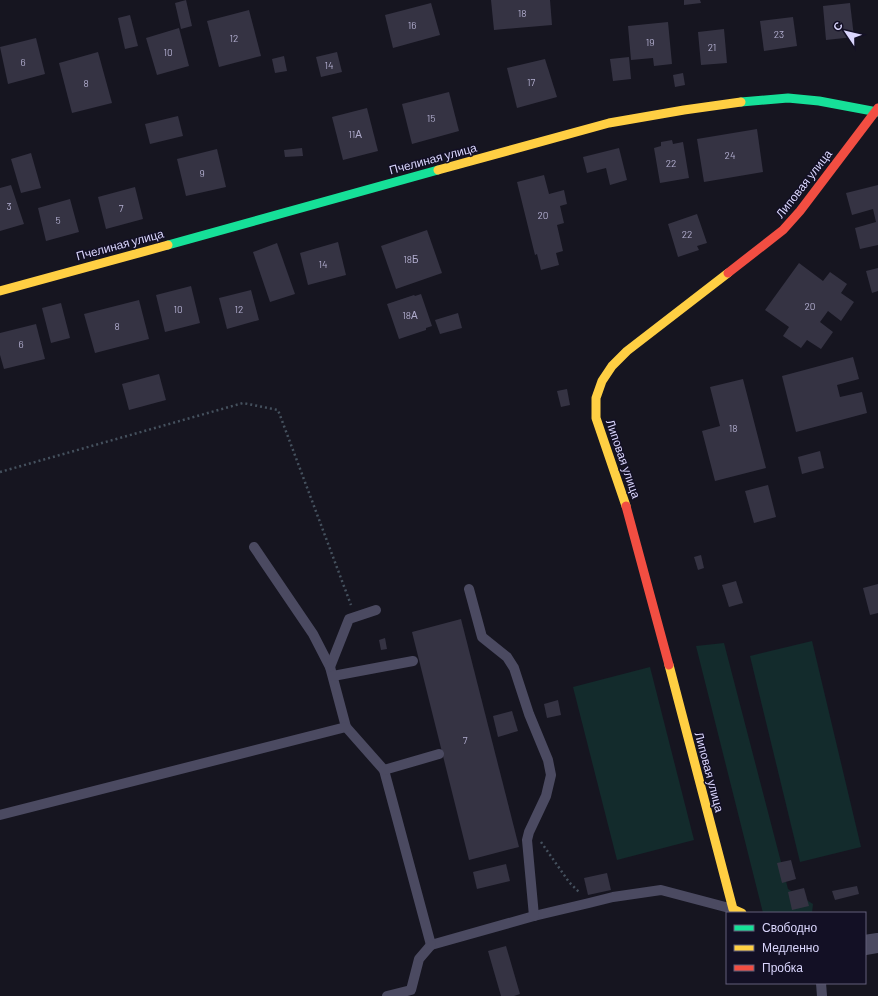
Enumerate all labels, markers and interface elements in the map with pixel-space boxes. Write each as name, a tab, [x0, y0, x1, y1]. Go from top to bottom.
house number: 18	[518, 7, 526, 19]
north arrow	[826, 12, 866, 52]
house number: 16	[408, 19, 416, 31]
text: С	[830, 19, 845, 33]
house number: 23	[774, 28, 784, 40]
house number: 12	[230, 32, 238, 44]
house number: 19	[646, 36, 654, 48]
house number: 21	[708, 41, 716, 53]
house number: 10	[163, 46, 173, 58]
house number: 6	[20, 56, 26, 68]
house number: 14	[324, 59, 334, 71]
house number: 17	[527, 76, 535, 88]
house number: 8	[83, 77, 89, 89]
house number: 15	[427, 112, 435, 124]
house number: 11А	[348, 128, 362, 140]
street label: Пчелиная улица	[387, 140, 479, 177]
street label: Липовая улица	[772, 146, 835, 221]
house number: 24	[725, 149, 735, 161]
house number: 22	[666, 157, 676, 169]
house number: 9	[199, 167, 205, 179]
house number: 3	[6, 200, 12, 212]
house number: 7	[119, 202, 124, 214]
house number: 20	[537, 209, 549, 221]
house number: 5	[55, 214, 61, 226]
street label: Пчелиная улица	[74, 226, 166, 263]
house number: 22	[682, 228, 692, 240]
house number: 18Б	[403, 253, 419, 265]
house number: 14	[318, 258, 328, 270]
house number: 20	[804, 300, 816, 312]
house number: 10	[173, 303, 183, 315]
house number: 12	[235, 303, 243, 315]
house number: 18А	[402, 309, 418, 321]
house number: 8	[114, 320, 120, 332]
house number: 6	[18, 338, 24, 350]
street label: Липовая улица	[603, 417, 644, 501]
house number: 18	[729, 422, 737, 434]
street label: Липовая улица	[692, 730, 727, 814]
house number: 7	[463, 734, 468, 746]
legend	[726, 912, 866, 984]
text: Свободно	[762, 920, 817, 935]
text: Медленно	[762, 940, 819, 955]
text: Пробка	[762, 960, 803, 975]

